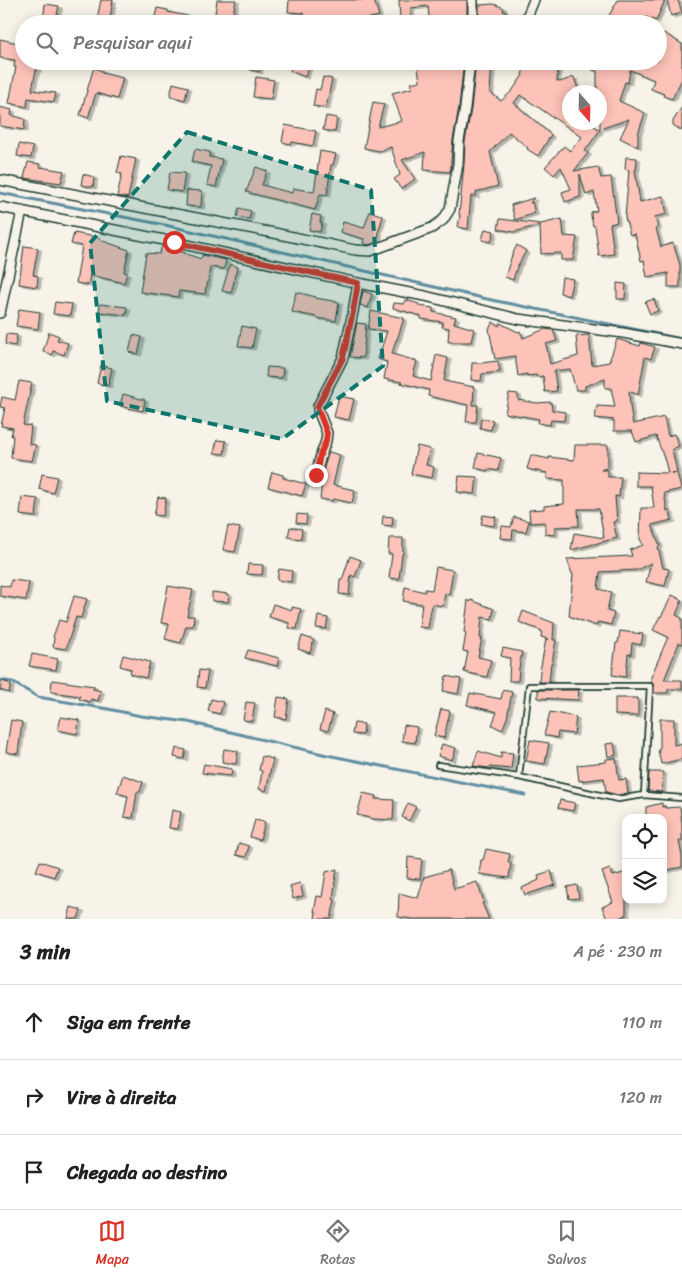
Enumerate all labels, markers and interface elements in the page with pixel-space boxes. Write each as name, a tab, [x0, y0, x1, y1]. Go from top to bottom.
search box	[15, 15, 667, 70]
text: Pesquisar aqui	[73, 26, 192, 59]
icon: search	[33, 29, 61, 57]
north arrow	[562, 85, 607, 130]
route start	[163, 231, 186, 254]
route end	[305, 464, 328, 487]
map controls	[622, 814, 667, 904]
button: locate	[622, 814, 667, 859]
button: layers	[622, 859, 667, 904]
text: 3 min	[20, 933, 70, 971]
text: A pé · 230 m	[573, 937, 662, 966]
text: Siga em frente	[67, 1006, 190, 1039]
icon: ahead	[20, 1008, 48, 1036]
text: 110 m	[622, 1008, 662, 1037]
text: Vire à direita	[67, 1081, 176, 1114]
icon: right	[20, 1083, 48, 1111]
text: 120 m	[619, 1083, 662, 1112]
text: Chegada ao destino	[67, 1156, 227, 1189]
icon: arrive	[20, 1158, 48, 1186]
tab: Mapa	[96, 1217, 129, 1272]
tab: Rotas	[320, 1217, 355, 1272]
tab: Salvos	[547, 1217, 586, 1272]

